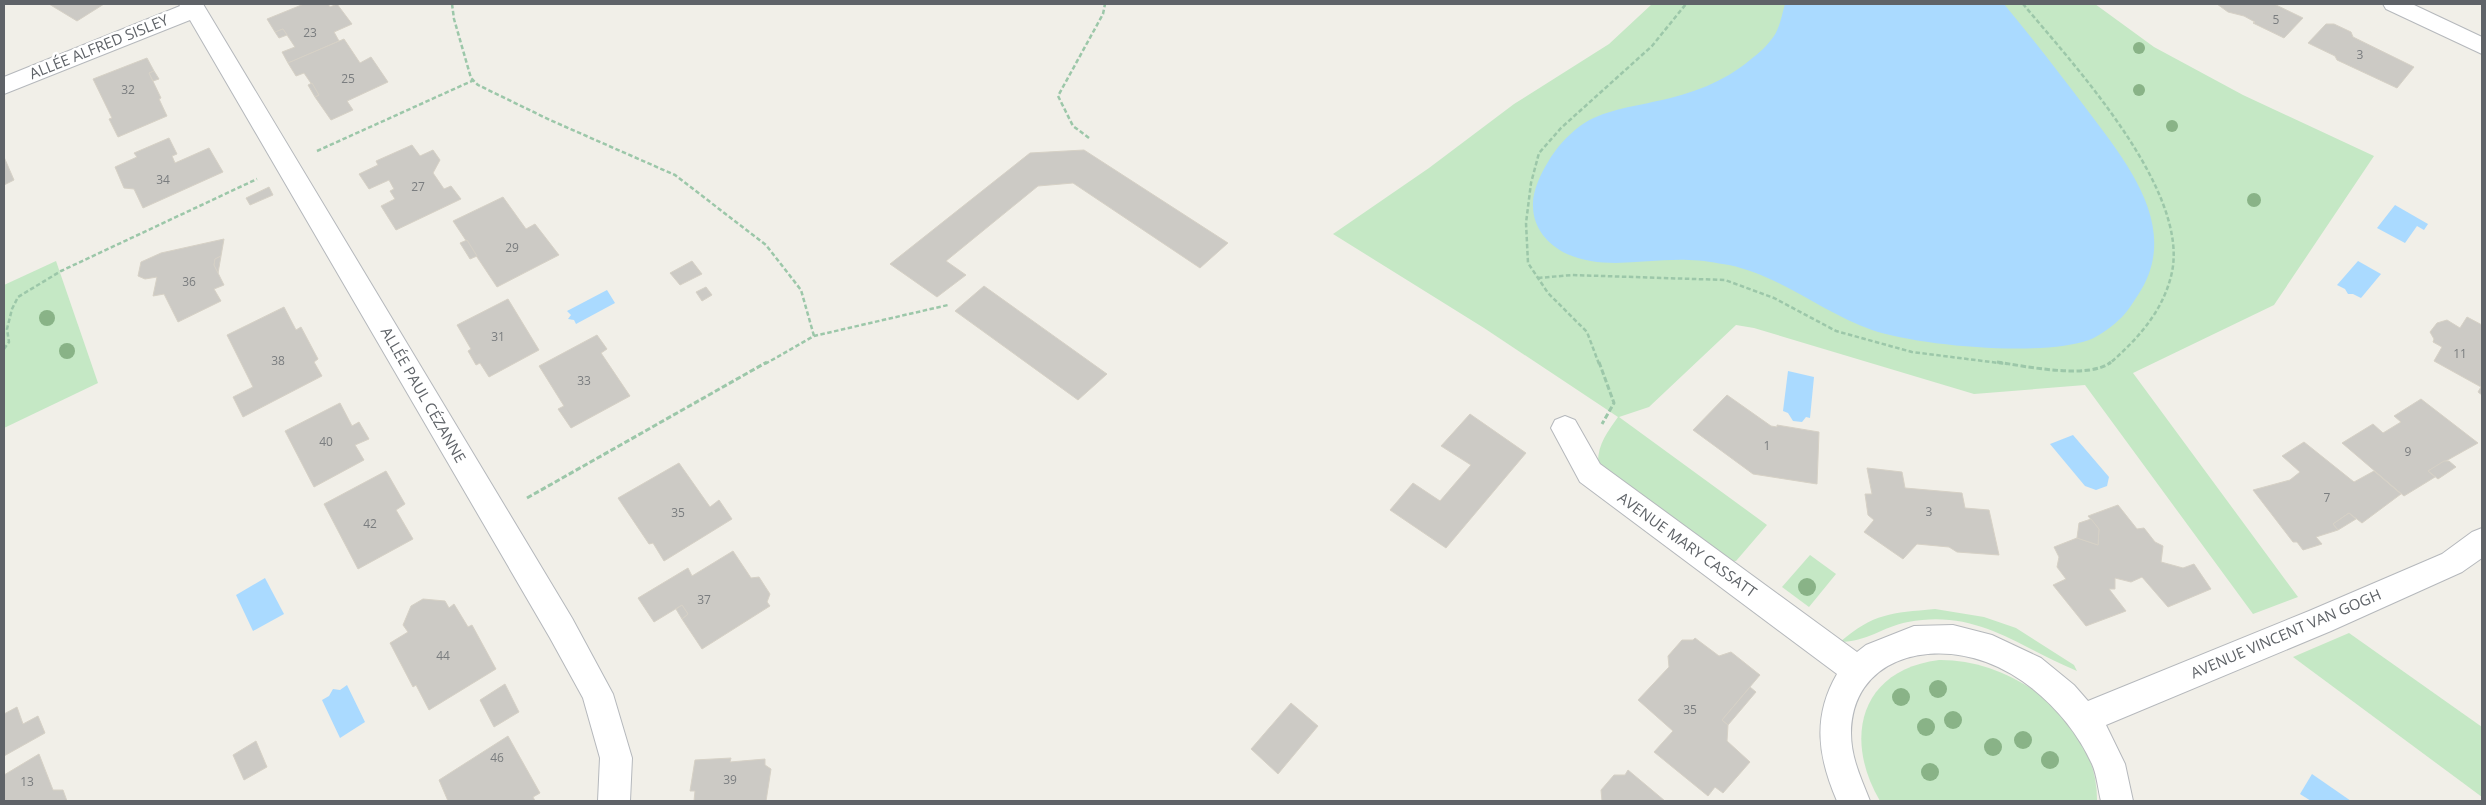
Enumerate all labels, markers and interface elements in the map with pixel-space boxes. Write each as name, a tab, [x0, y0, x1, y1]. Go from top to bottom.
street label: ALLÉE ALFRED SISLEY	[26, 9, 172, 83]
house number: 5	[2273, 11, 2280, 28]
house number: 23	[303, 24, 317, 41]
house number: 3	[2357, 46, 2364, 63]
house number: 25	[341, 70, 355, 87]
house number: 32	[121, 81, 135, 98]
house number: 34	[156, 171, 170, 188]
house number: 27	[411, 178, 425, 195]
house number: 29	[505, 239, 519, 256]
house number: 36	[182, 273, 196, 290]
street label: ALLÉE PAUL CÉZANNE	[377, 323, 471, 466]
house number: 31	[491, 328, 505, 345]
house number: 11	[2453, 345, 2467, 362]
house number: 38	[271, 352, 285, 369]
house number: 33	[577, 372, 591, 389]
house number: 40	[319, 433, 333, 450]
house number: 1	[1764, 437, 1770, 454]
house number: 9	[2405, 443, 2412, 460]
street label: AVENUE MARY CASSATT	[1614, 487, 1762, 602]
house number: 7	[2324, 489, 2331, 506]
house number: 3	[1926, 503, 1933, 520]
house number: 35	[671, 504, 685, 521]
house number: 42	[363, 515, 377, 532]
street label: AVENUE VINCENT VAN GOGH	[2187, 584, 2384, 682]
house number: 37	[697, 591, 711, 608]
house number: 44	[436, 647, 450, 664]
house number: 35	[1683, 701, 1697, 718]
house number: 46	[490, 749, 504, 766]
house number: 39	[723, 771, 737, 788]
house number: 13	[20, 773, 34, 790]

